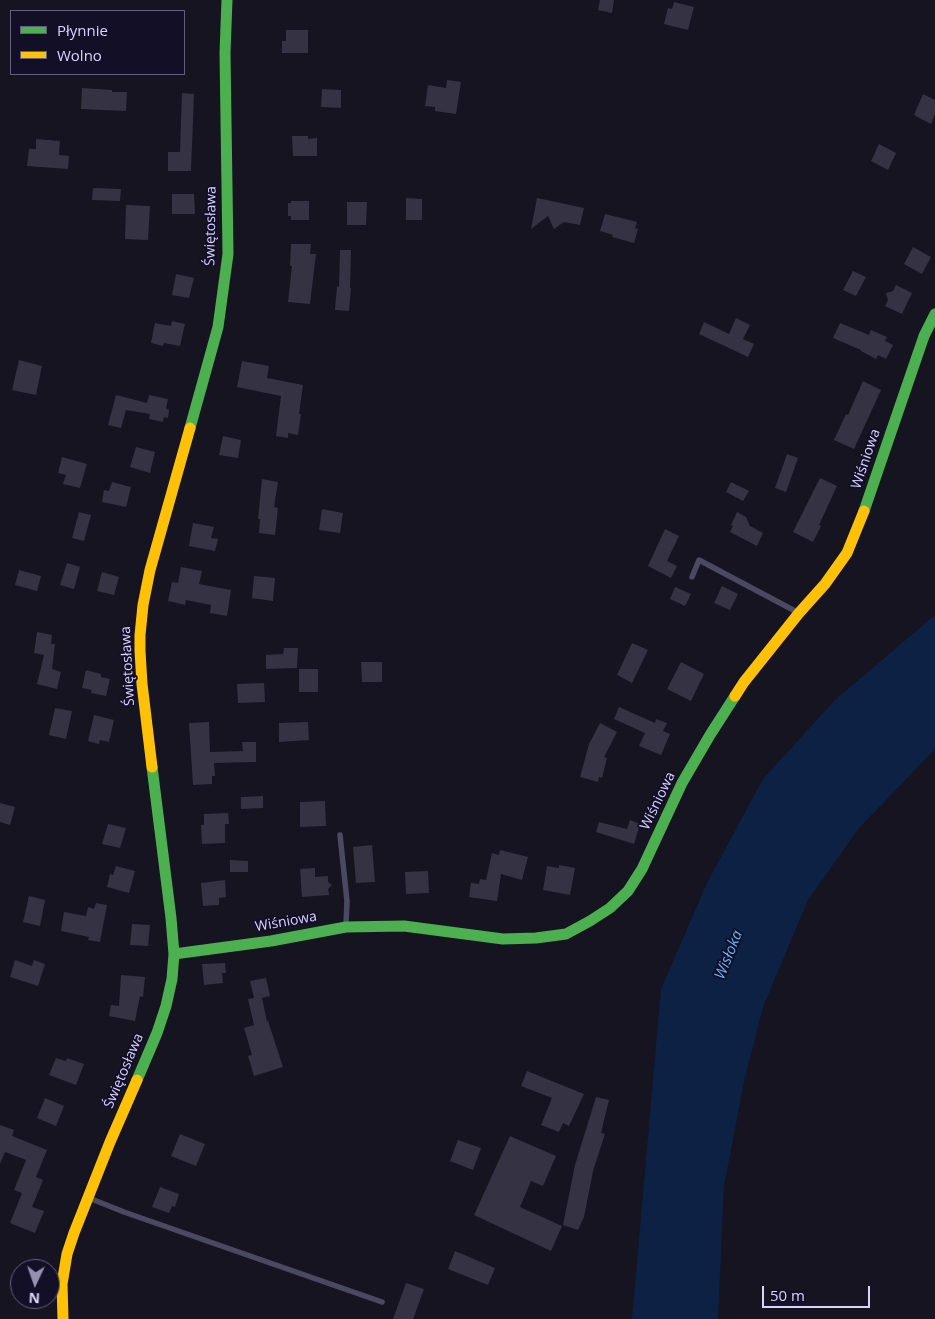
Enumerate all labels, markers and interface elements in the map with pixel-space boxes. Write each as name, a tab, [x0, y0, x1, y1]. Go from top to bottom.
legend	[10, 10, 185, 75]
text: Płynnie	[57, 20, 108, 40]
text: Wolno	[57, 45, 102, 65]
street label: Świętosława	[202, 186, 220, 266]
street label: Wiśniowa	[848, 427, 884, 491]
street label: Świętosława	[118, 626, 138, 706]
street label: Wiśniowa	[637, 769, 679, 833]
street label: Wiśniowa	[254, 908, 318, 936]
water label: Wisłoka	[711, 928, 747, 982]
street label: Świętosława	[101, 1031, 147, 1111]
north arrow	[10, 1259, 60, 1309]
scale bar	[765, 1276, 872, 1308]
text: 50 m	[770, 1285, 805, 1305]
text: N	[28, 1289, 40, 1308]

